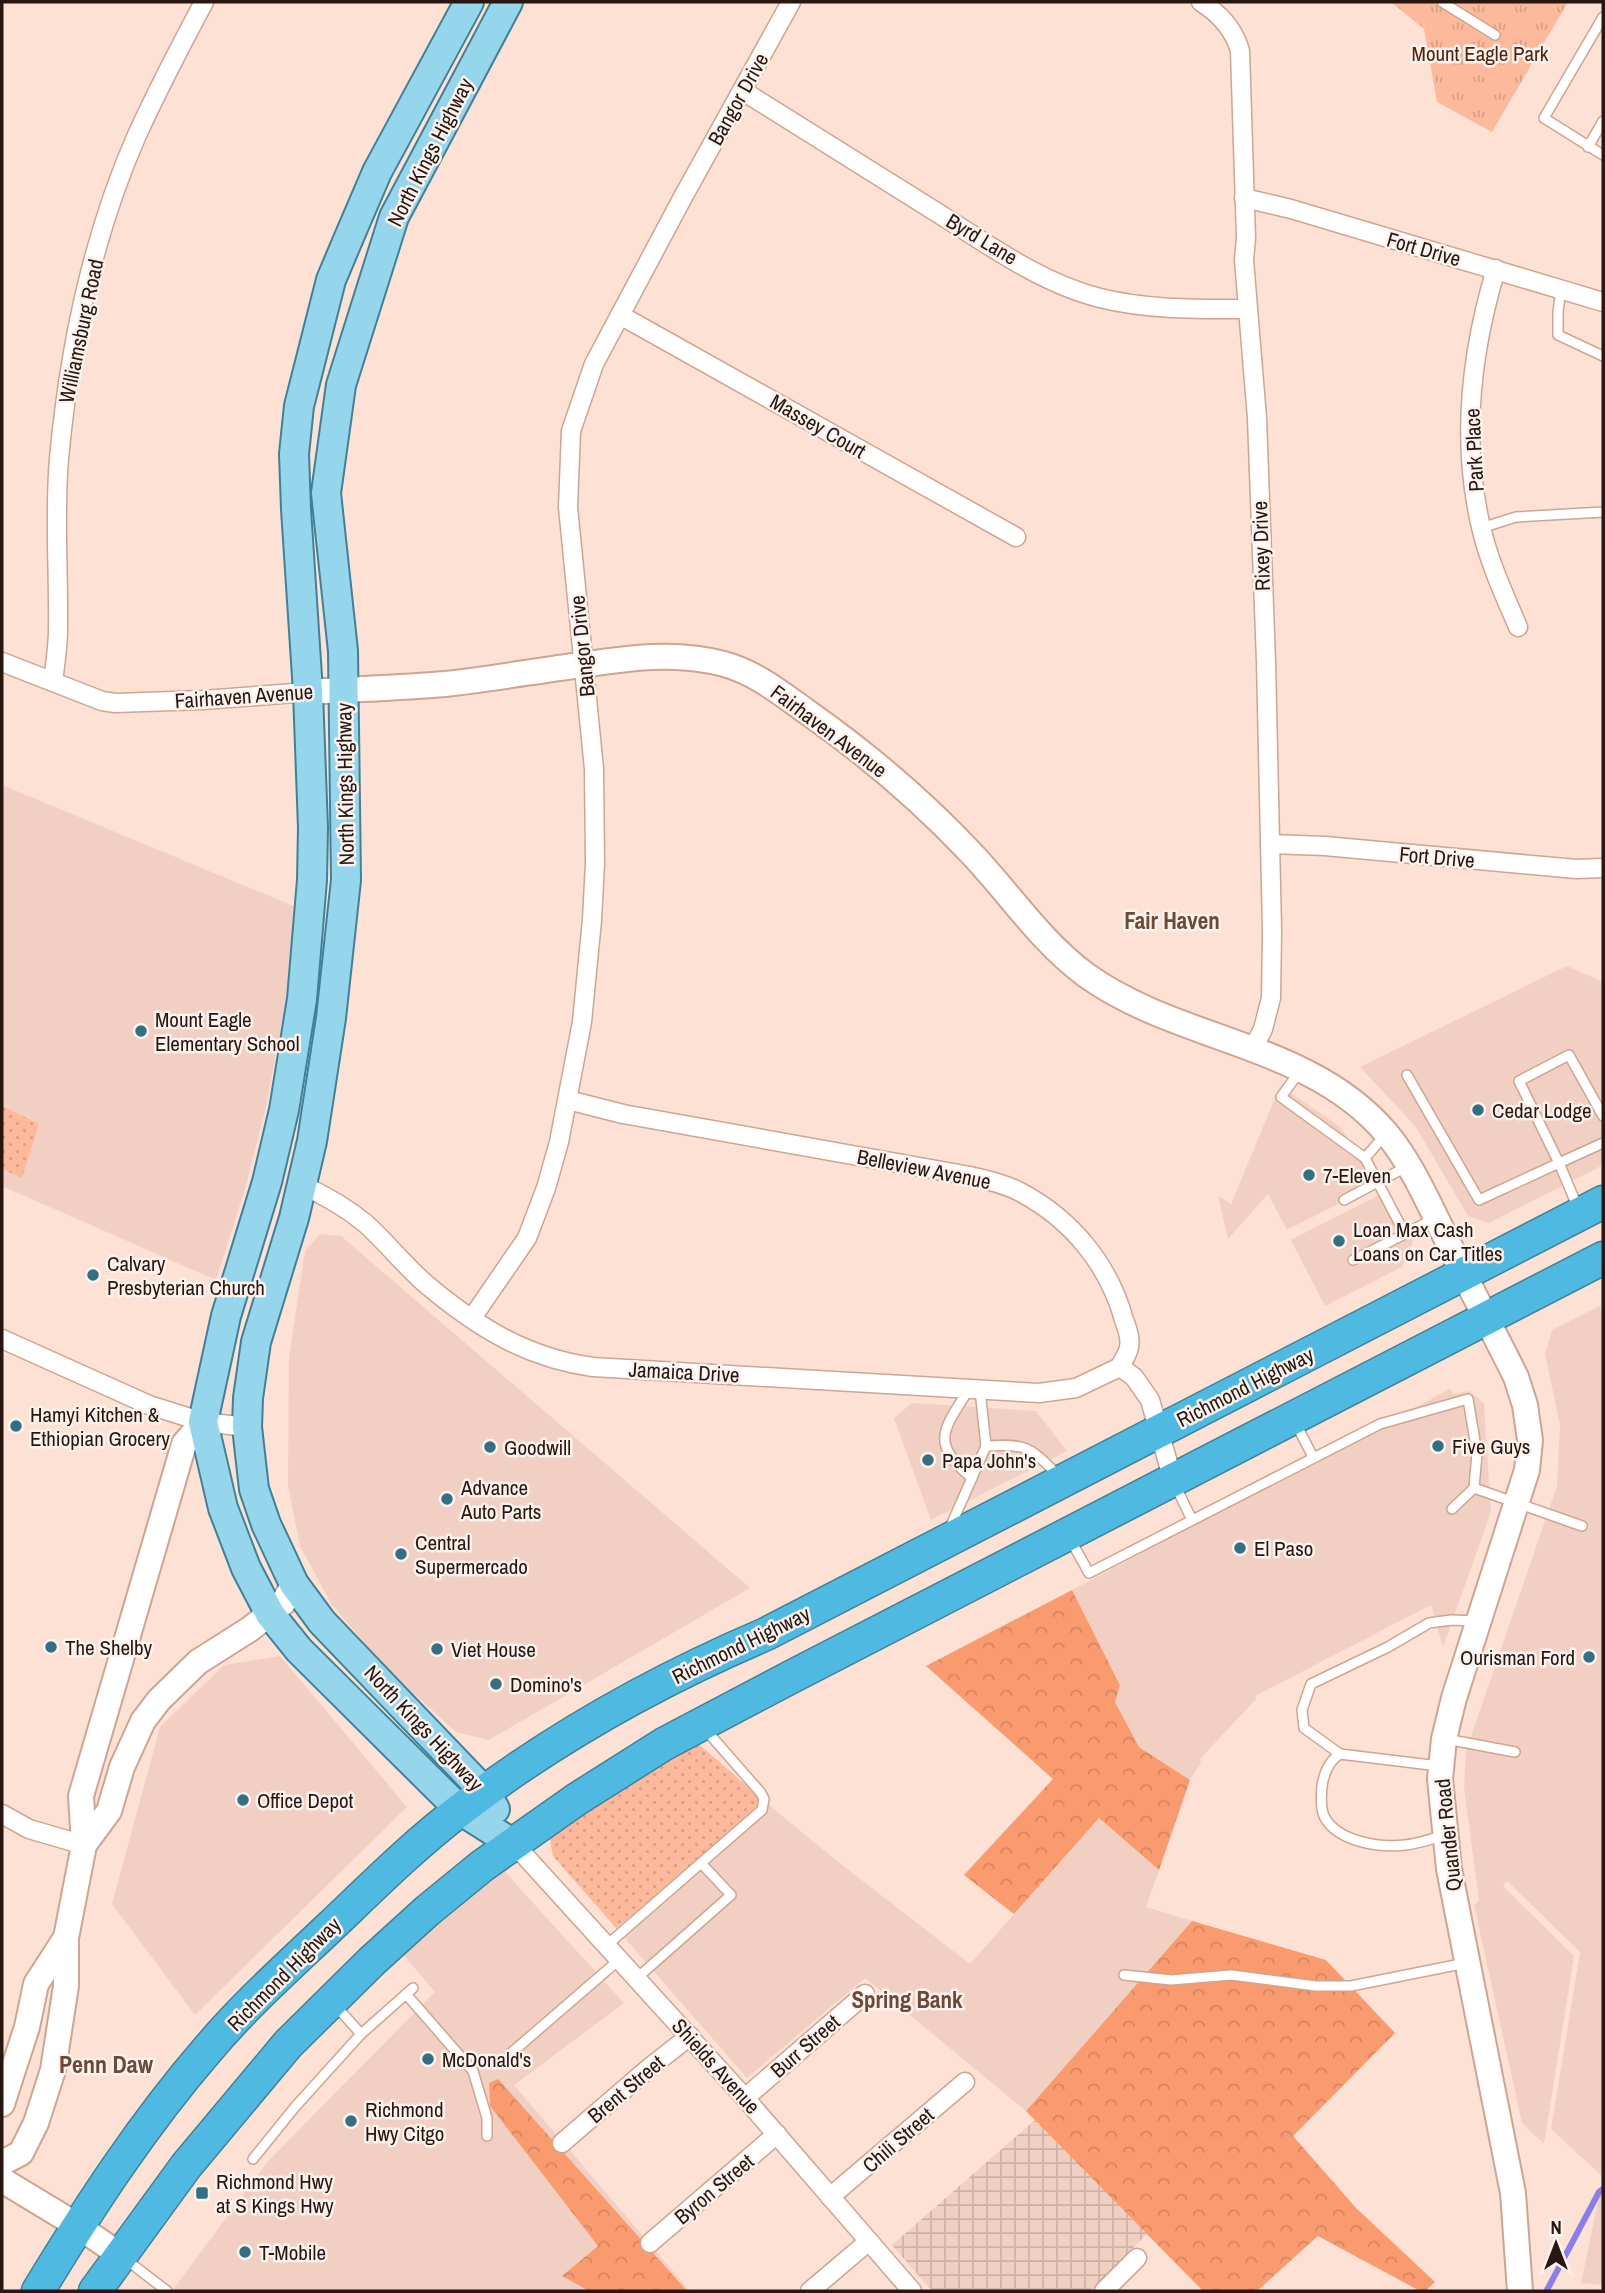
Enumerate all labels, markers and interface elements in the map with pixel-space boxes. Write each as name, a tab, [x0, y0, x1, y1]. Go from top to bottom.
park label: Mount Eagle Park	[1412, 39, 1549, 68]
street label: Bangor Drive	[701, 48, 775, 150]
street label: North Kings Highway	[380, 73, 480, 231]
street label: Byrd Lane	[941, 206, 1023, 272]
street label: Fort Drive	[1384, 225, 1464, 273]
street label: Williamsburg Road	[52, 256, 110, 406]
street label: Massey Court	[765, 387, 871, 465]
street label: Park Place	[1457, 408, 1491, 492]
street label: Rixey Drive	[1245, 501, 1277, 591]
street label: Bangor Drive	[562, 594, 602, 698]
street label: Fairhaven Avenue	[174, 677, 314, 715]
street label: Fairhaven Avenue	[765, 678, 893, 784]
street label: North Kings Highway	[329, 702, 361, 866]
street label: Fort Drive	[1398, 839, 1476, 875]
district label: Fair Haven	[1124, 905, 1220, 936]
place label: Mount Eagle Elementary School	[155, 1005, 300, 1058]
marker: Mount Eagle Elementary School	[133, 1023, 149, 1039]
place label: Cedar Lodge	[1492, 1096, 1592, 1125]
marker: Cedar Lodge	[1470, 1102, 1486, 1118]
street label: Belleview Avenue	[855, 1142, 993, 1196]
place label: 7-Eleven	[1323, 1161, 1391, 1190]
marker: 7-Eleven	[1301, 1167, 1317, 1183]
place label: Loan Max Cash Loans on Car Titles	[1353, 1215, 1503, 1268]
marker: Loan Max Cash Loans on Car Titles	[1331, 1233, 1347, 1249]
place label: Calvary Presbyterian Church	[107, 1249, 265, 1302]
marker: Calvary Presbyterian Church	[85, 1267, 101, 1283]
street label: Richmond Highway	[1171, 1340, 1319, 1434]
street label: Jamaica Drive	[628, 1355, 740, 1389]
place label: Hamyi Kitchen & Ethiopian Grocery	[30, 1400, 170, 1453]
marker: Hamyi Kitchen & Ethiopian Grocery	[8, 1418, 24, 1434]
place label: Five Guys	[1452, 1432, 1530, 1461]
place label: Goodwill	[504, 1433, 571, 1462]
marker: Five Guys	[1430, 1438, 1446, 1454]
marker: Goodwill	[482, 1439, 498, 1455]
place label: Papa John's	[942, 1446, 1036, 1475]
marker: Papa John's	[920, 1452, 936, 1468]
place label: Advance Auto Parts	[460, 1473, 541, 1526]
marker: Advance Auto Parts	[439, 1491, 455, 1507]
place label: Central Supermercado	[415, 1528, 528, 1581]
place label: El Paso	[1254, 1534, 1313, 1563]
marker: El Paso	[1232, 1540, 1248, 1556]
marker: Central Supermercado	[393, 1546, 409, 1562]
street label: Richmond Highway	[667, 1599, 815, 1691]
place label: The Shelby	[65, 1633, 152, 1662]
place label: Viet House	[451, 1635, 536, 1664]
marker: The Shelby	[43, 1639, 59, 1655]
marker: Viet House	[429, 1641, 445, 1657]
place label: Ourisman Ford	[1460, 1643, 1575, 1672]
marker: Ourisman Ford	[1581, 1649, 1597, 1665]
street label: North Kings Highway	[358, 1659, 490, 1798]
place label: Domino's	[510, 1670, 582, 1699]
marker: Domino's	[488, 1676, 504, 1692]
street label: Quander Road	[1428, 1777, 1468, 1893]
place label: Office Depot	[257, 1786, 354, 1815]
marker: Office Depot	[235, 1792, 251, 1808]
street label: Richmond Highway	[221, 1910, 348, 2037]
district label: Spring Bank	[851, 1984, 963, 2015]
street label: Burr Street	[764, 2008, 846, 2084]
street label: Shields Avenue	[665, 2012, 767, 2120]
place label: McDonald's	[442, 2045, 531, 2074]
district label: Penn Daw	[59, 2048, 154, 2080]
street label: Brent Street	[581, 2048, 671, 2130]
marker: McDonald's	[420, 2051, 436, 2067]
place label: Richmond Hwy Citgo	[365, 2095, 444, 2148]
street label: Chili Street	[856, 2101, 940, 2179]
marker: Richmond Hwy Citgo	[343, 2113, 359, 2129]
street label: Byron Street	[668, 2147, 760, 2231]
place label: Richmond Hwy at S Kings Hwy	[216, 2167, 334, 2220]
marker: Richmond Hwy at S Kings Hwy	[194, 2185, 210, 2201]
north arrow	[1521, 2209, 1591, 2279]
text: N	[1550, 2214, 1562, 2240]
place label: T-Mobile	[259, 2238, 326, 2267]
marker: T-Mobile	[237, 2244, 253, 2260]

